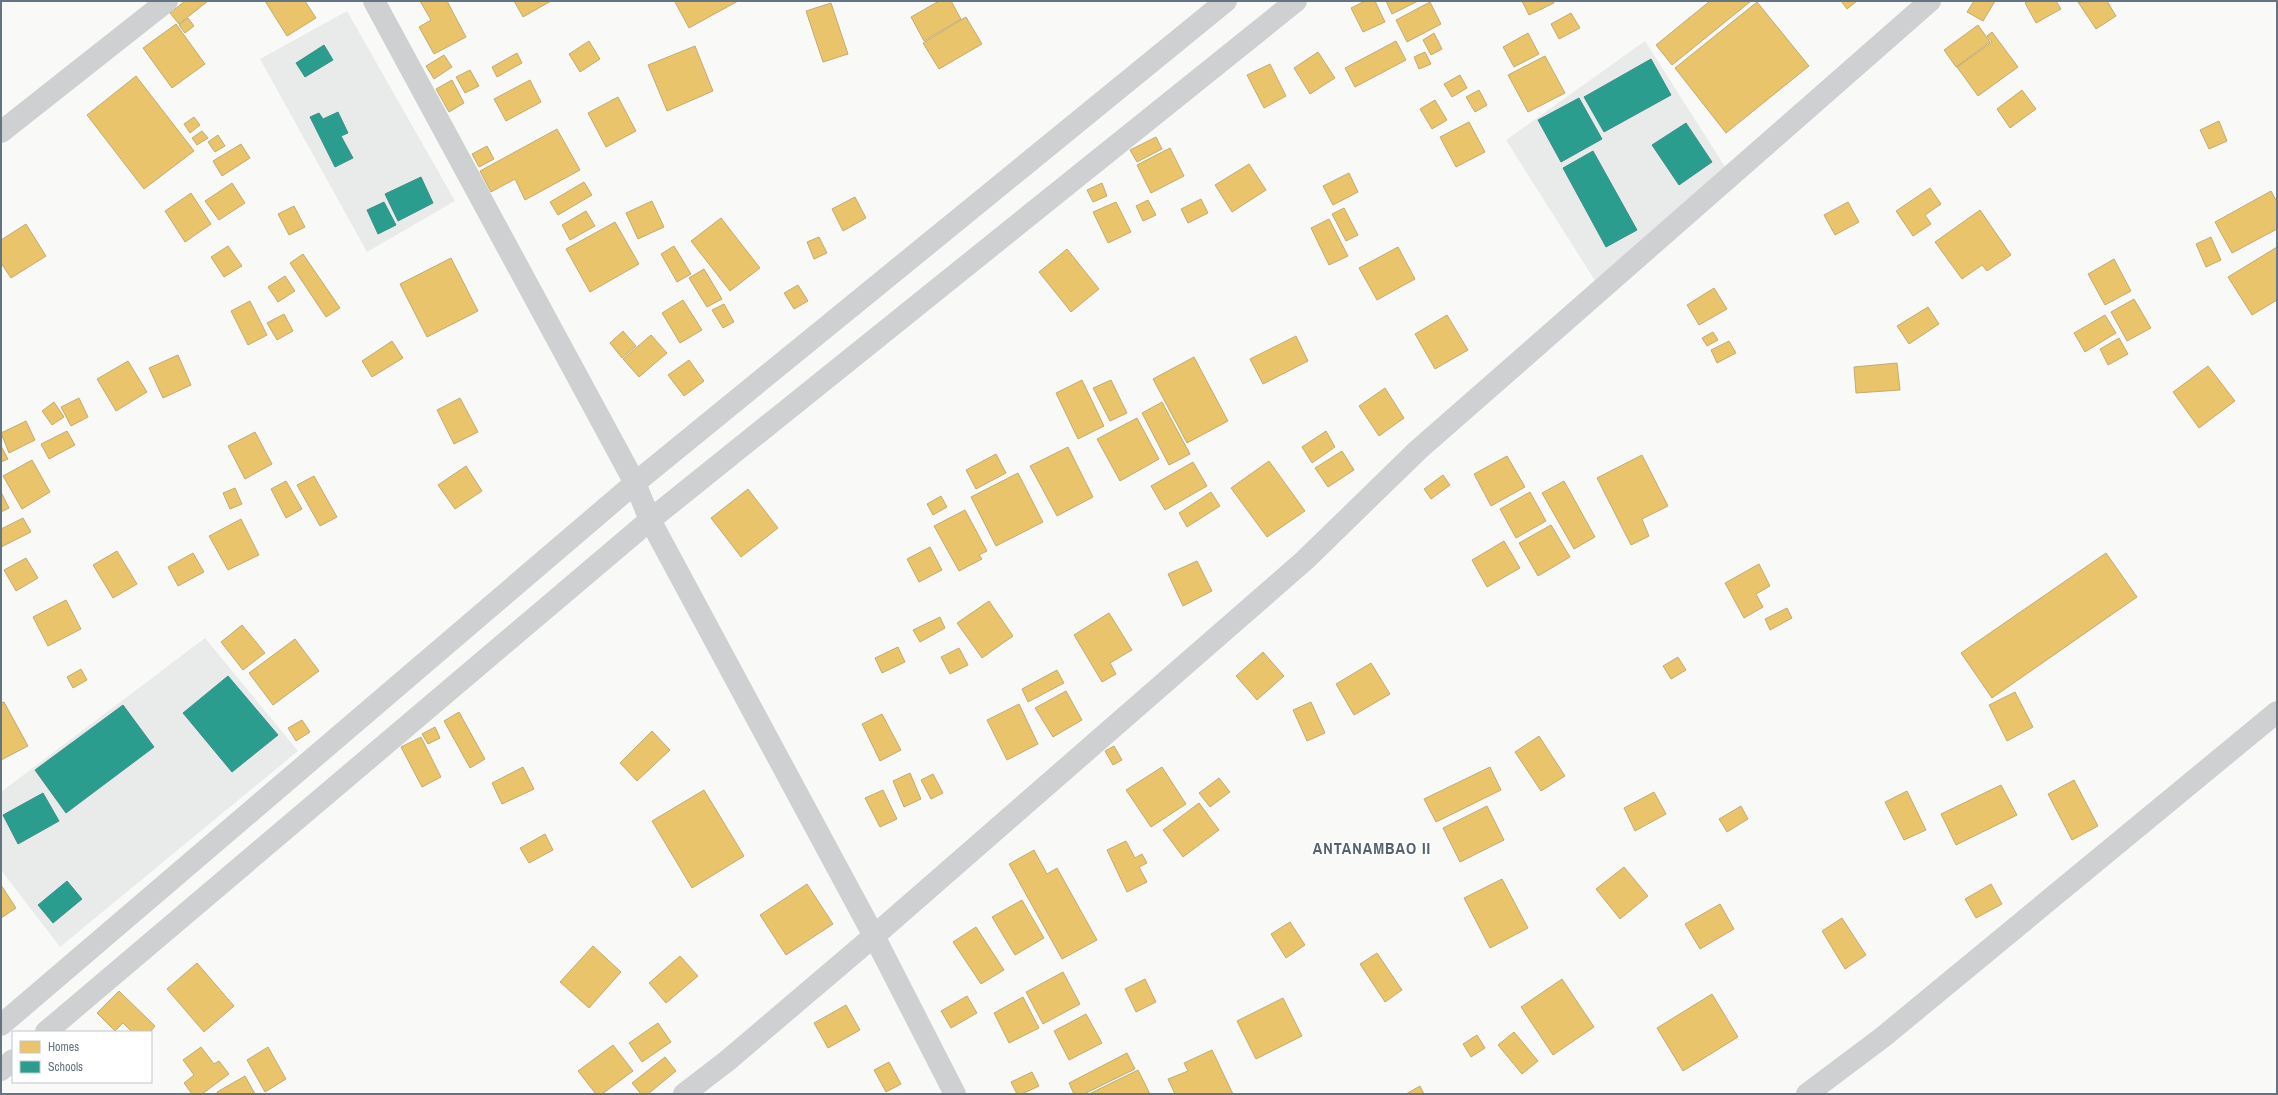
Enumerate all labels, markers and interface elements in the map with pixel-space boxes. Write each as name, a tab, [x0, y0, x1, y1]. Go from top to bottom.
district label: ANTANAMBAO II	[1313, 837, 1431, 859]
legend	[12, 1031, 152, 1083]
text: Homes	[48, 1039, 79, 1055]
text: Schools	[48, 1059, 83, 1075]

